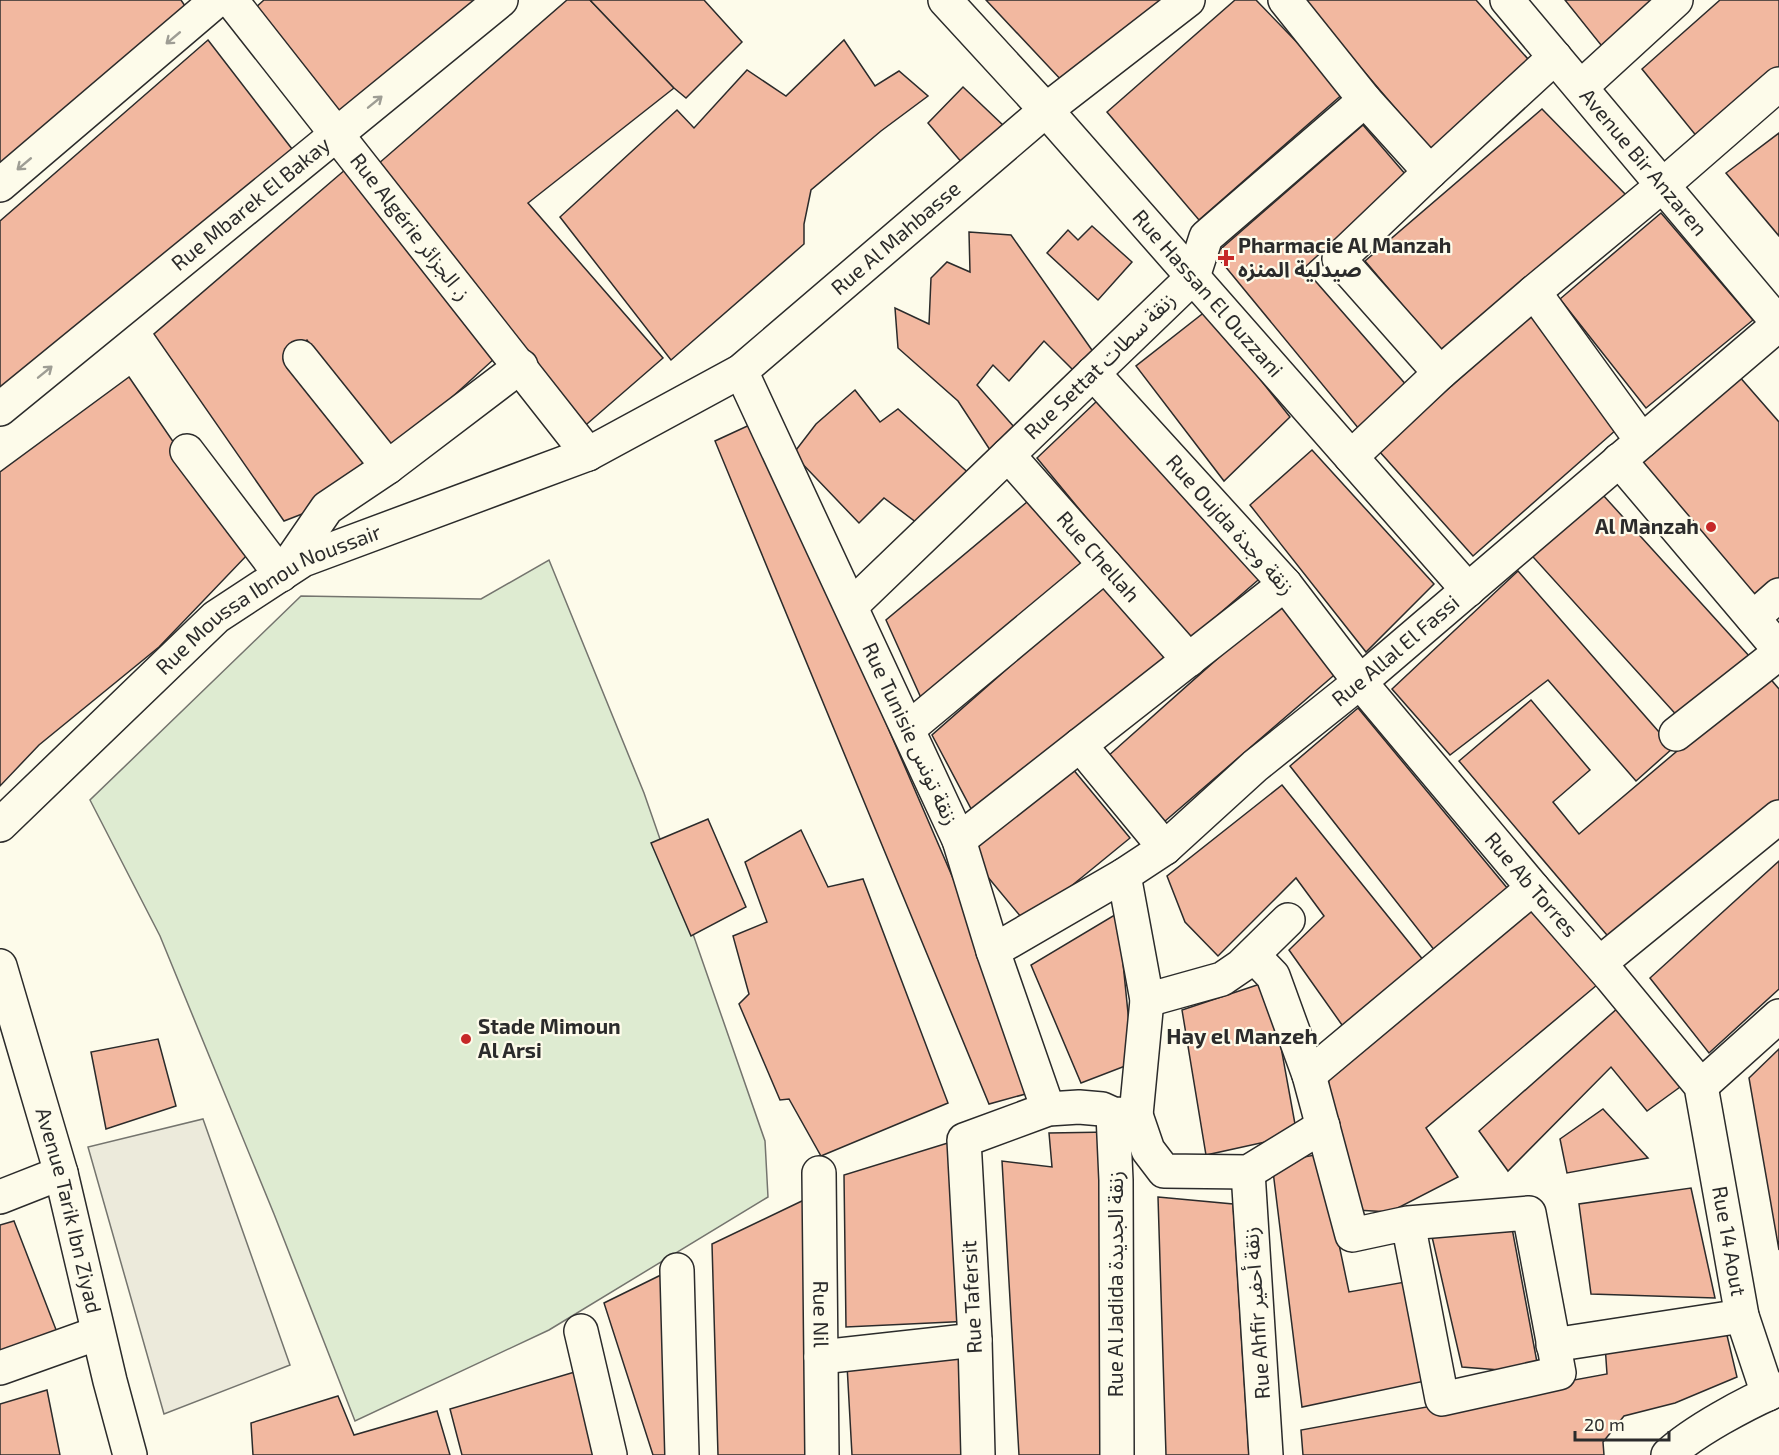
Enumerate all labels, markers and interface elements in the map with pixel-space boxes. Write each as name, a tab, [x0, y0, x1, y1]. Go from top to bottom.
one-way arrow	[166, 31, 181, 45]
street label: Avenue Bir Anzaren	[1576, 83, 1713, 240]
one-way arrow	[367, 96, 383, 109]
street label: Rue Mbarek El Bakay	[166, 131, 334, 275]
street label: Rue Algérie ز. الجزائر	[345, 147, 476, 305]
one-way arrow	[16, 158, 32, 171]
street label: Rue Al Mahbasse	[825, 175, 965, 299]
street label: Rue Hassan El Ouzzani	[1128, 204, 1289, 382]
place label: Pharmacie Al Manzah صيدلية المنزه	[1238, 232, 1452, 282]
marker: Pharmacie Al Manzah صيدلية المنزه	[1219, 251, 1233, 265]
street label: Rue Settat زنقة سطات	[1018, 286, 1180, 444]
one-way arrow	[37, 365, 53, 378]
street label: Rue Oujda زنقة وجدة	[1161, 449, 1301, 600]
street label: Rue Chellah	[1052, 505, 1146, 606]
place label: Al Manzah	[1595, 513, 1699, 538]
street label: Rue Moussa Ibnou Noussair	[150, 518, 385, 679]
marker: Al Manzah	[1704, 520, 1718, 534]
street label: Rue Allal El Fassi	[1326, 589, 1464, 711]
street label: Rue Tunisie زنقة تونس	[857, 638, 965, 829]
street label: Rue Ab Torres	[1480, 826, 1584, 941]
place label: Stade Mimoun Al Arsi	[478, 1013, 621, 1062]
district label: Hay el Manzeh	[1166, 1022, 1318, 1049]
marker: Stade Mimoun Al Arsi	[459, 1032, 473, 1046]
street label: Avenue Tarik Ibn Ziyad	[31, 1104, 108, 1316]
street label: Rue Al Jadida زنقة الجديدة	[1102, 1171, 1128, 1397]
street label: Rue 14 Aout	[1708, 1184, 1752, 1298]
street label: Rue Ahfir زنقة أحفير	[1237, 1226, 1275, 1400]
street label: Rue Tafersit	[955, 1240, 986, 1354]
street label: Rue Nil	[809, 1280, 835, 1348]
scale bar	[1575, 1404, 1670, 1442]
text: 20 m	[1584, 1413, 1625, 1435]

